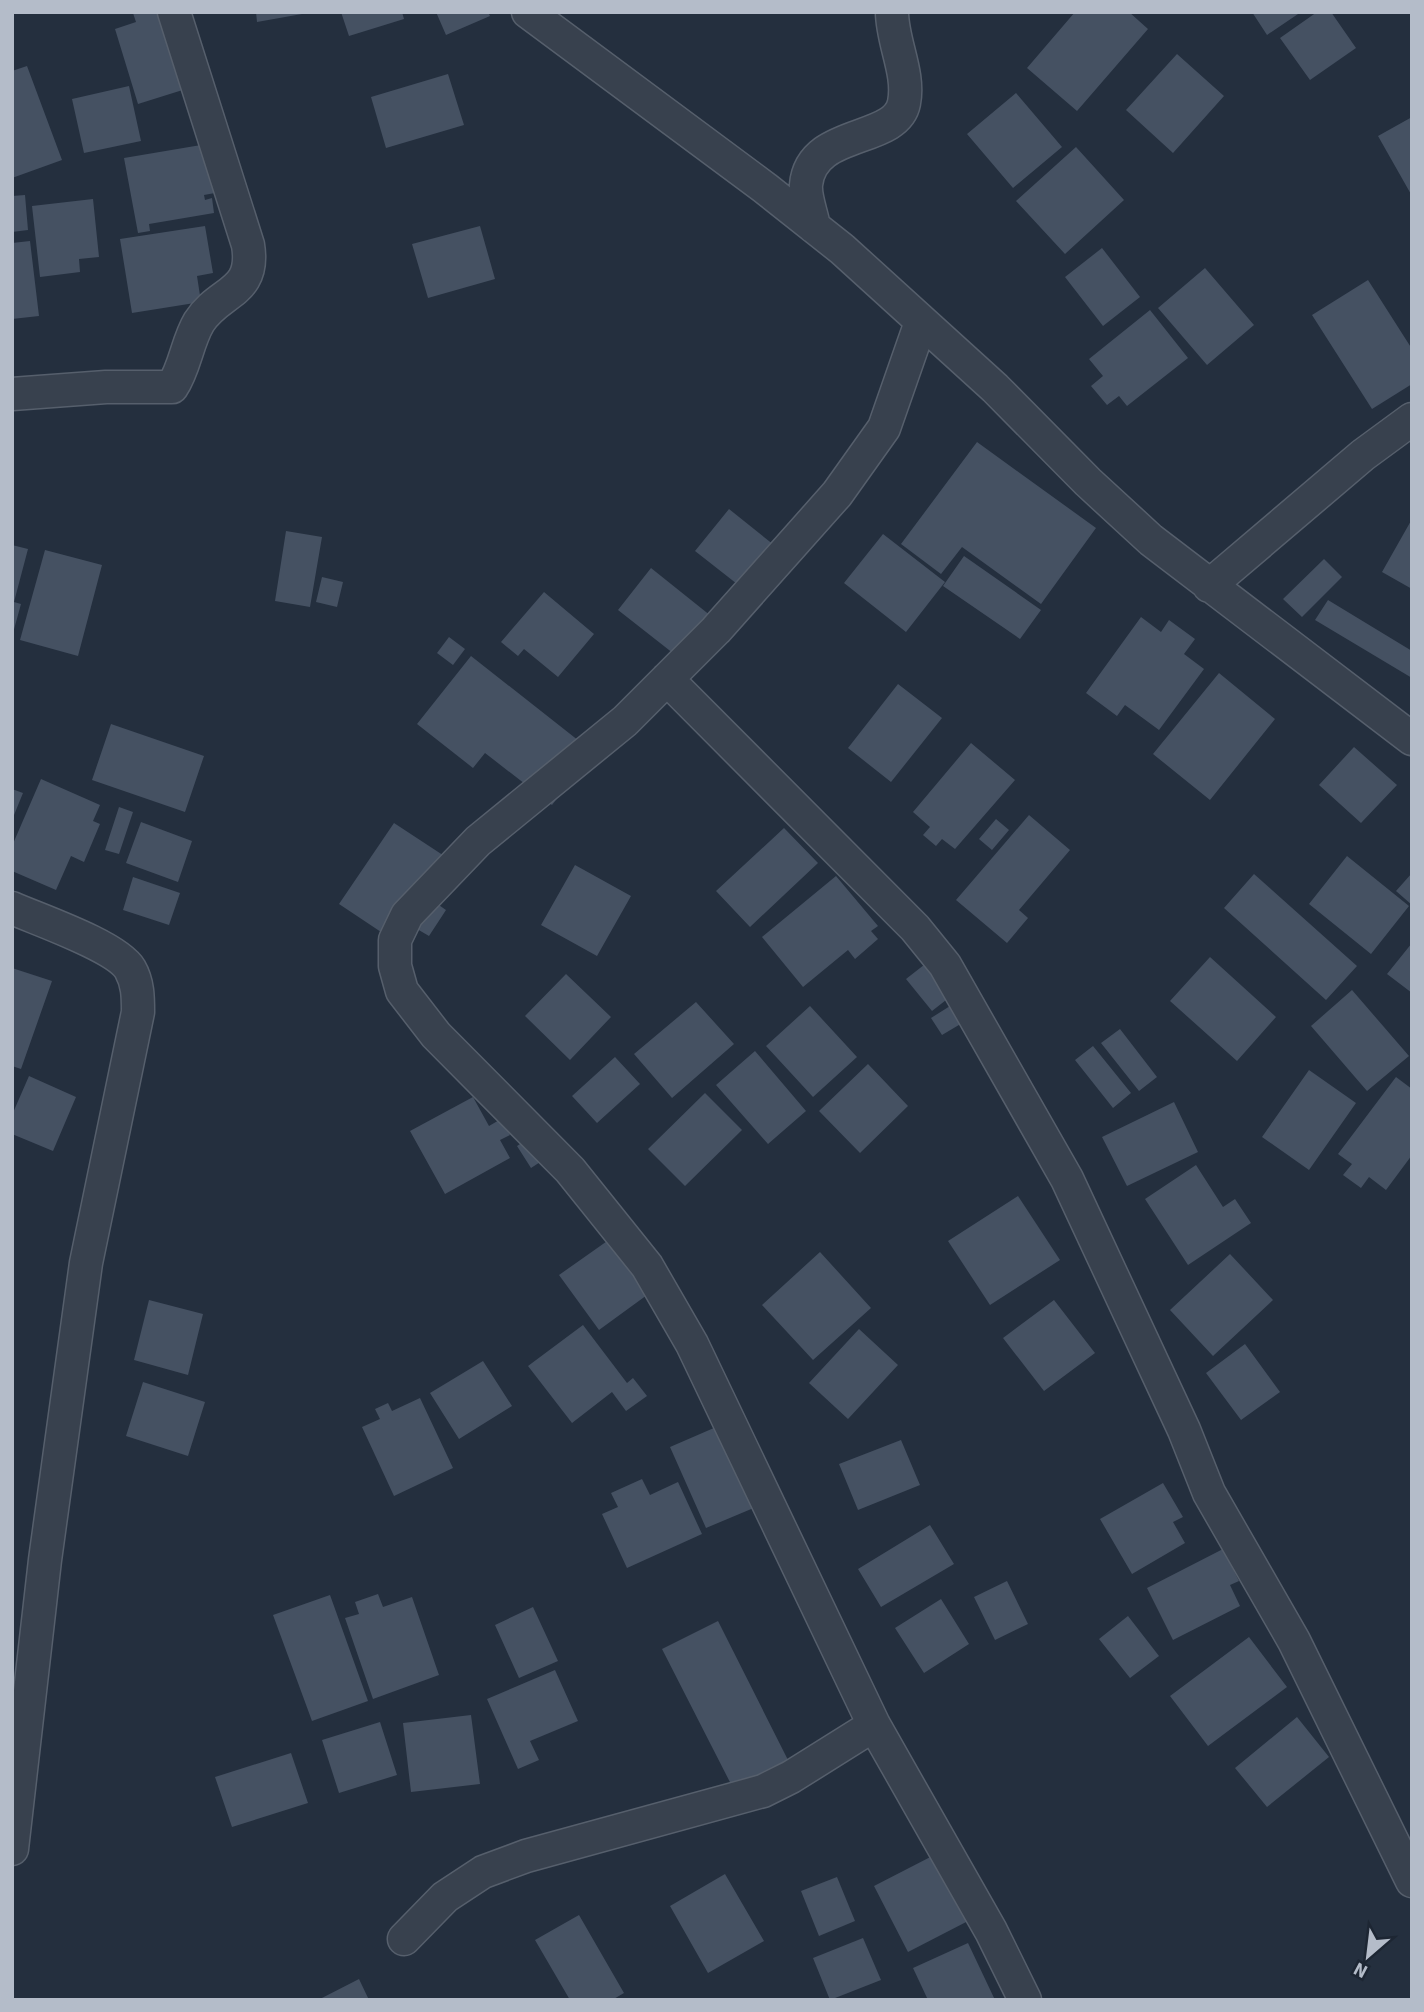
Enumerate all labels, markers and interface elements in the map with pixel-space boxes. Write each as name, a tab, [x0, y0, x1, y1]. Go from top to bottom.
north arrow	[1333, 1921, 1403, 1991]
text: N	[1349, 1955, 1373, 1985]

